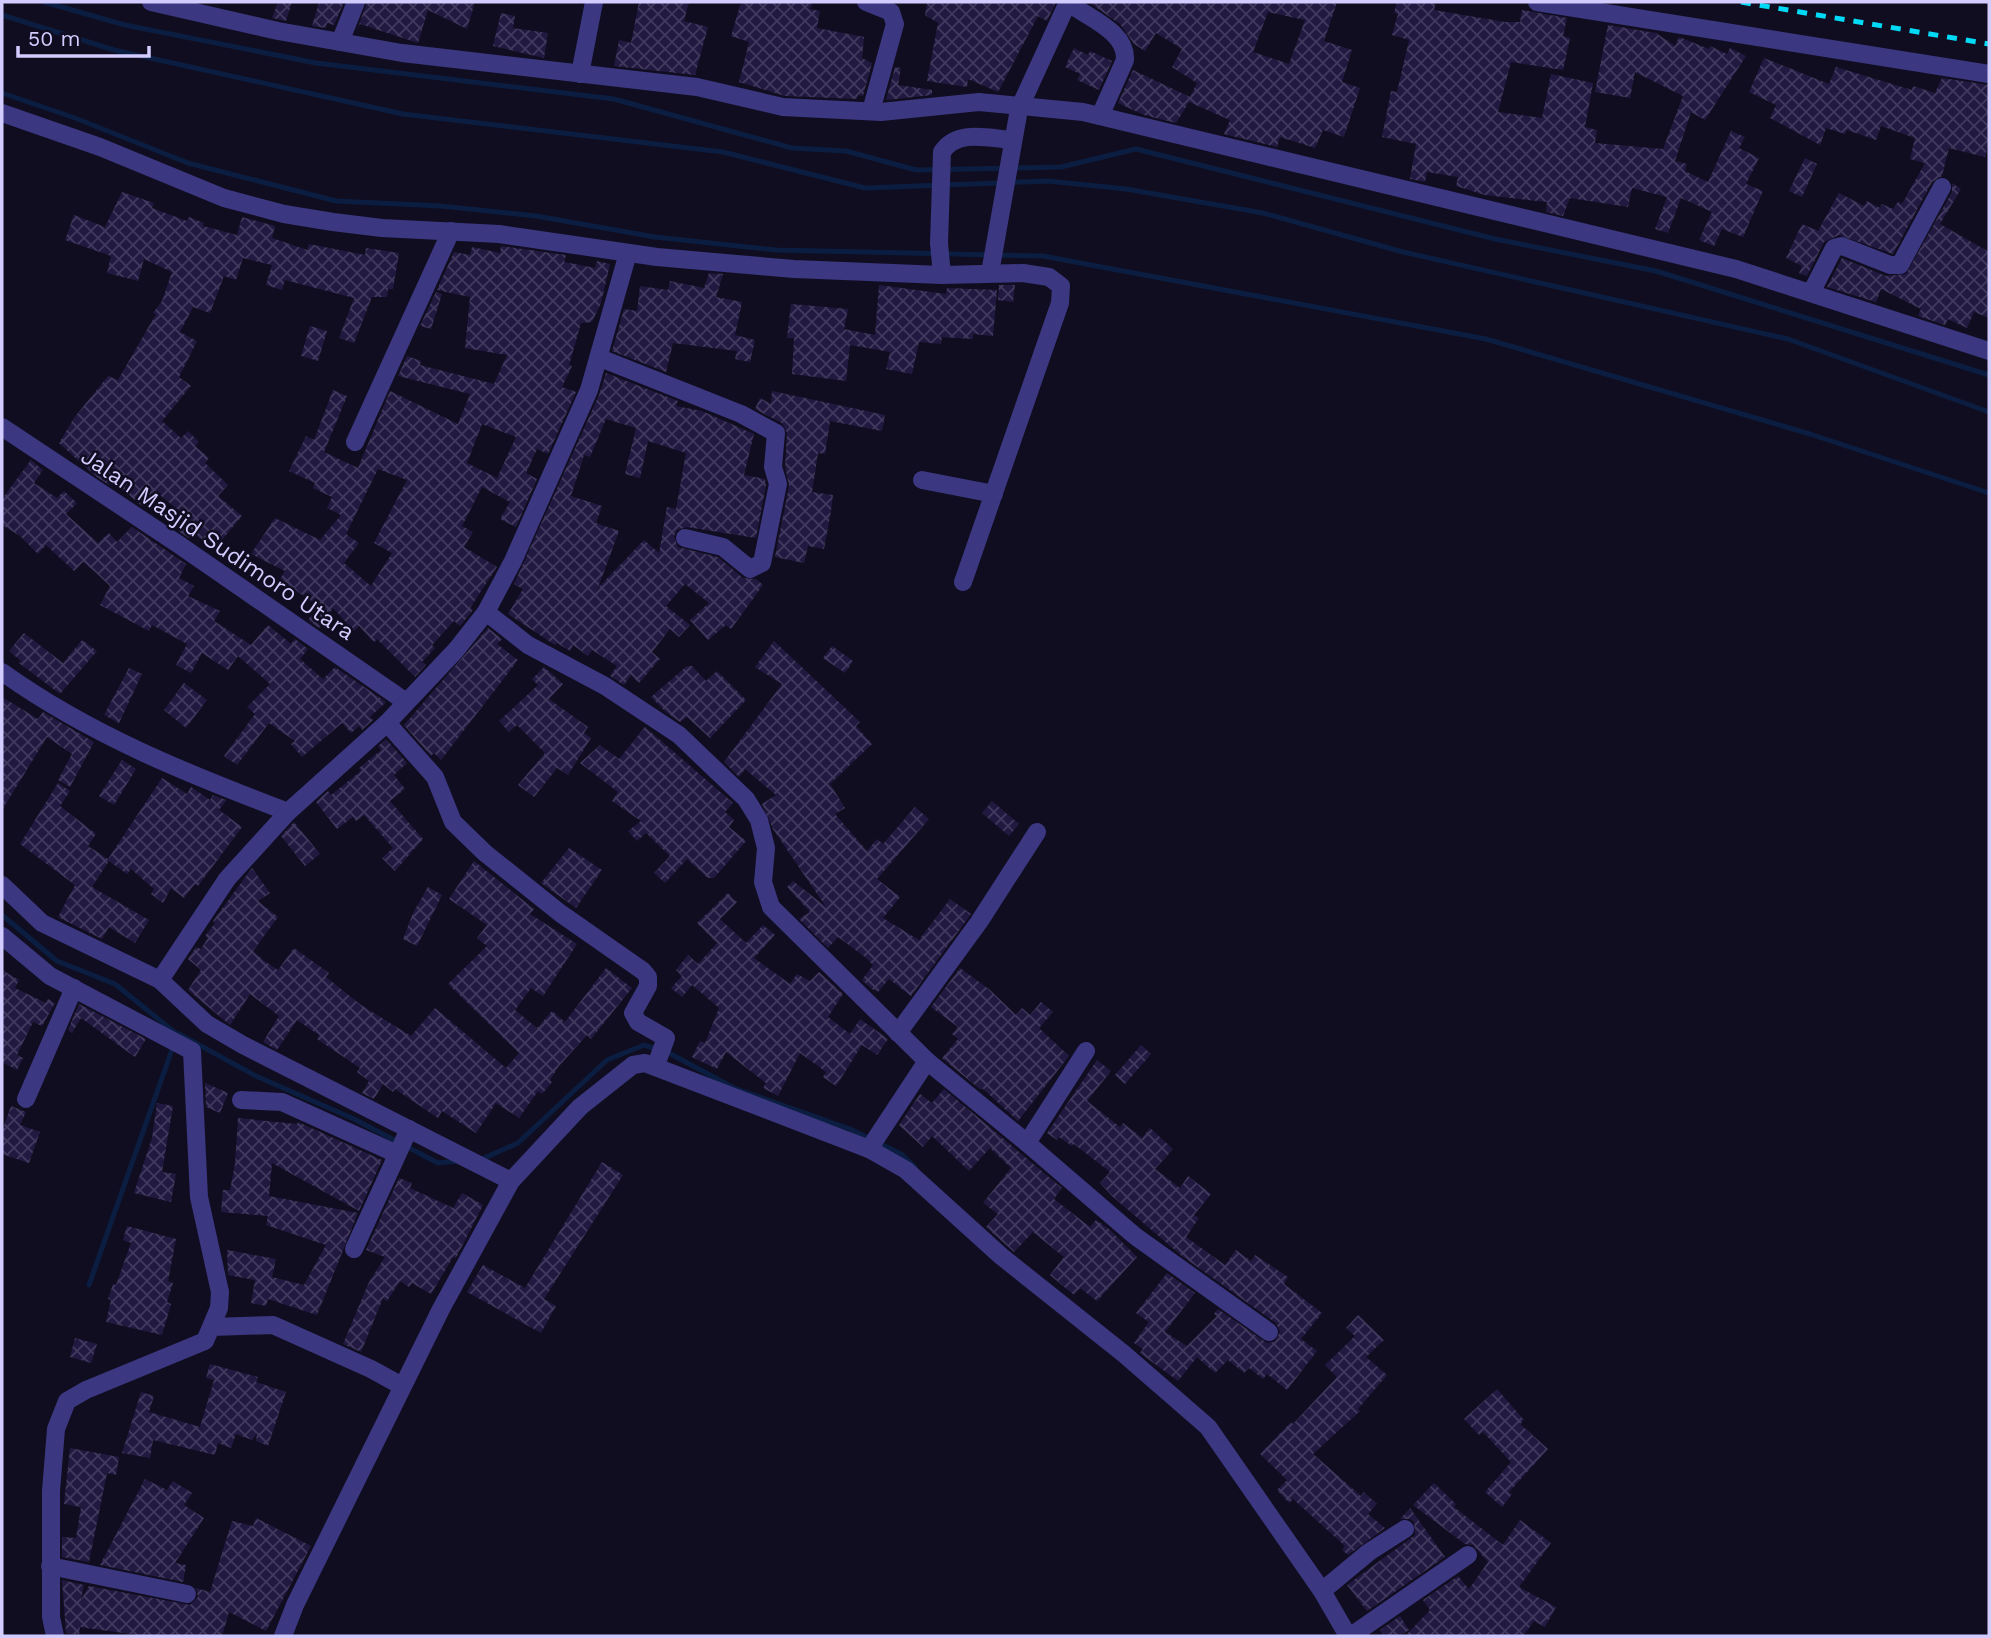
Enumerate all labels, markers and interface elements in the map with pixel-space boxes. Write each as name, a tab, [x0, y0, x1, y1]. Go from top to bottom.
scale bar	[18, 14, 149, 58]
text: 50 m	[28, 26, 80, 51]
street label: Jalan Masjid Sudimoro Utara	[76, 443, 359, 646]

